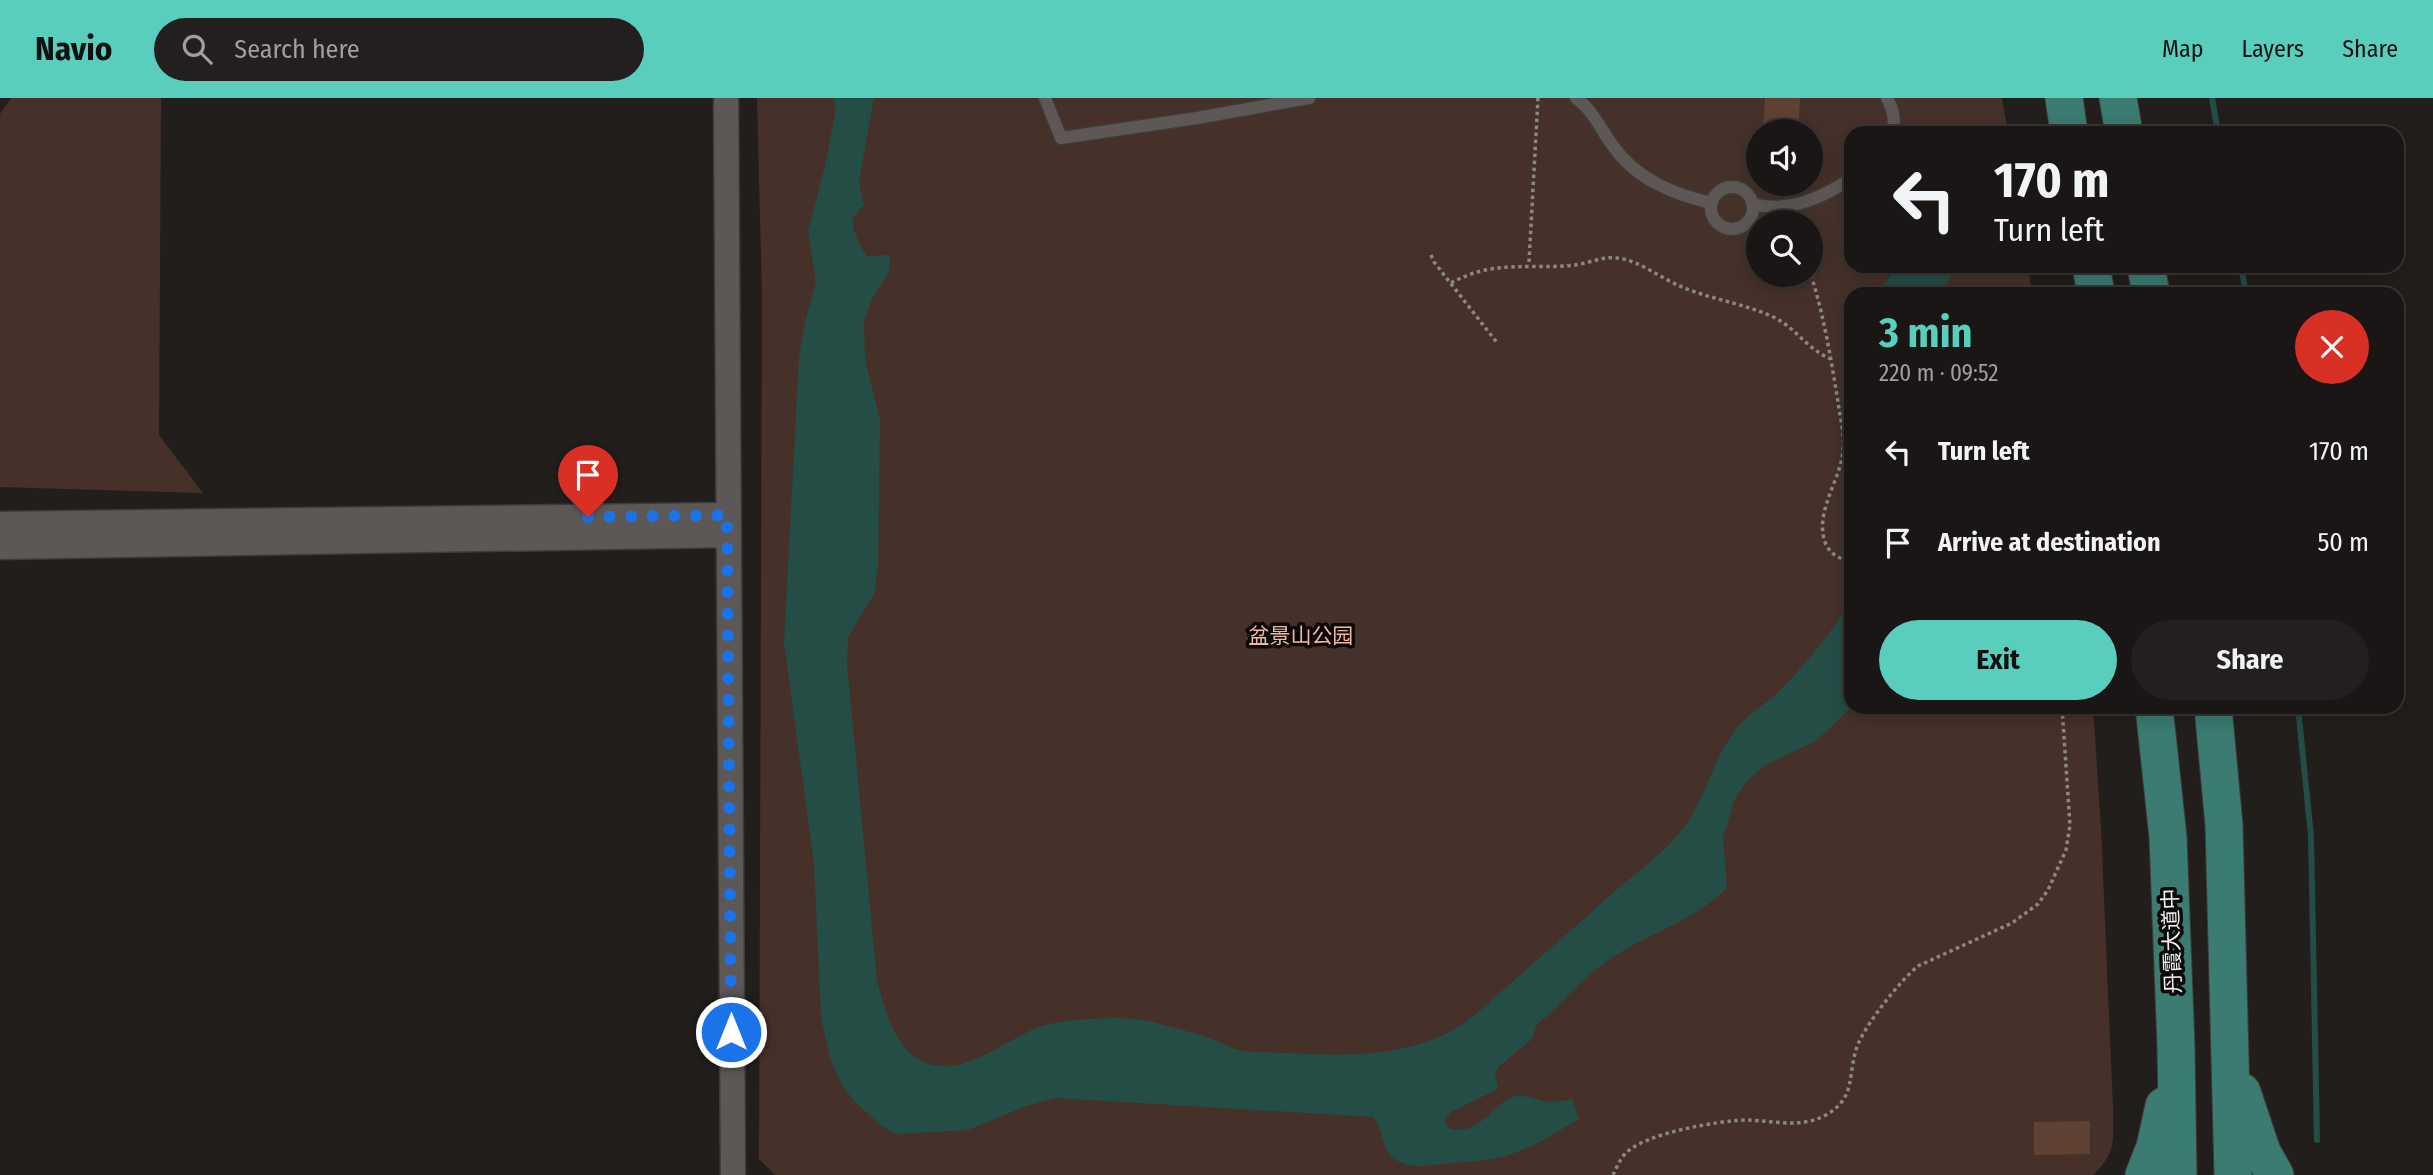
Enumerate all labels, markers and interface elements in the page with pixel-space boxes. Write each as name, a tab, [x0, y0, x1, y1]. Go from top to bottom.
search box	[154, 18, 644, 81]
text: Navio	[35, 29, 112, 69]
icon: search	[178, 30, 216, 68]
text: Search here	[234, 34, 360, 65]
text: Map	[2162, 35, 2204, 63]
text: Layers	[2242, 35, 2304, 63]
text: Share	[2342, 35, 2398, 63]
map controls	[1746, 119, 1823, 287]
button: sound	[1746, 119, 1823, 196]
text: 170 m	[1994, 151, 2110, 210]
icon: left	[1879, 154, 1970, 245]
button: search	[1746, 210, 1823, 287]
text: Turn left	[1994, 211, 2104, 249]
text: 3 min	[1879, 308, 1973, 358]
button: close	[2295, 310, 2369, 384]
text: 220 m · 09:52	[1879, 359, 1998, 387]
icon: left	[1879, 433, 1917, 471]
text: Turn left	[1938, 436, 2030, 467]
text: 170 m	[2309, 436, 2369, 467]
pin	[558, 445, 618, 517]
icon: arrive	[569, 456, 607, 494]
icon: arrive	[1879, 524, 1917, 562]
text: Arrive at destination	[1938, 527, 2161, 558]
text: 50 m	[2317, 527, 2369, 558]
button: Exit	[1879, 620, 2117, 700]
button: Share	[2131, 620, 2369, 700]
park label: 盆景山公园	[1249, 623, 1354, 649]
street label: 丹霞大道中	[2157, 888, 2187, 994]
position arrow	[694, 995, 768, 1069]

